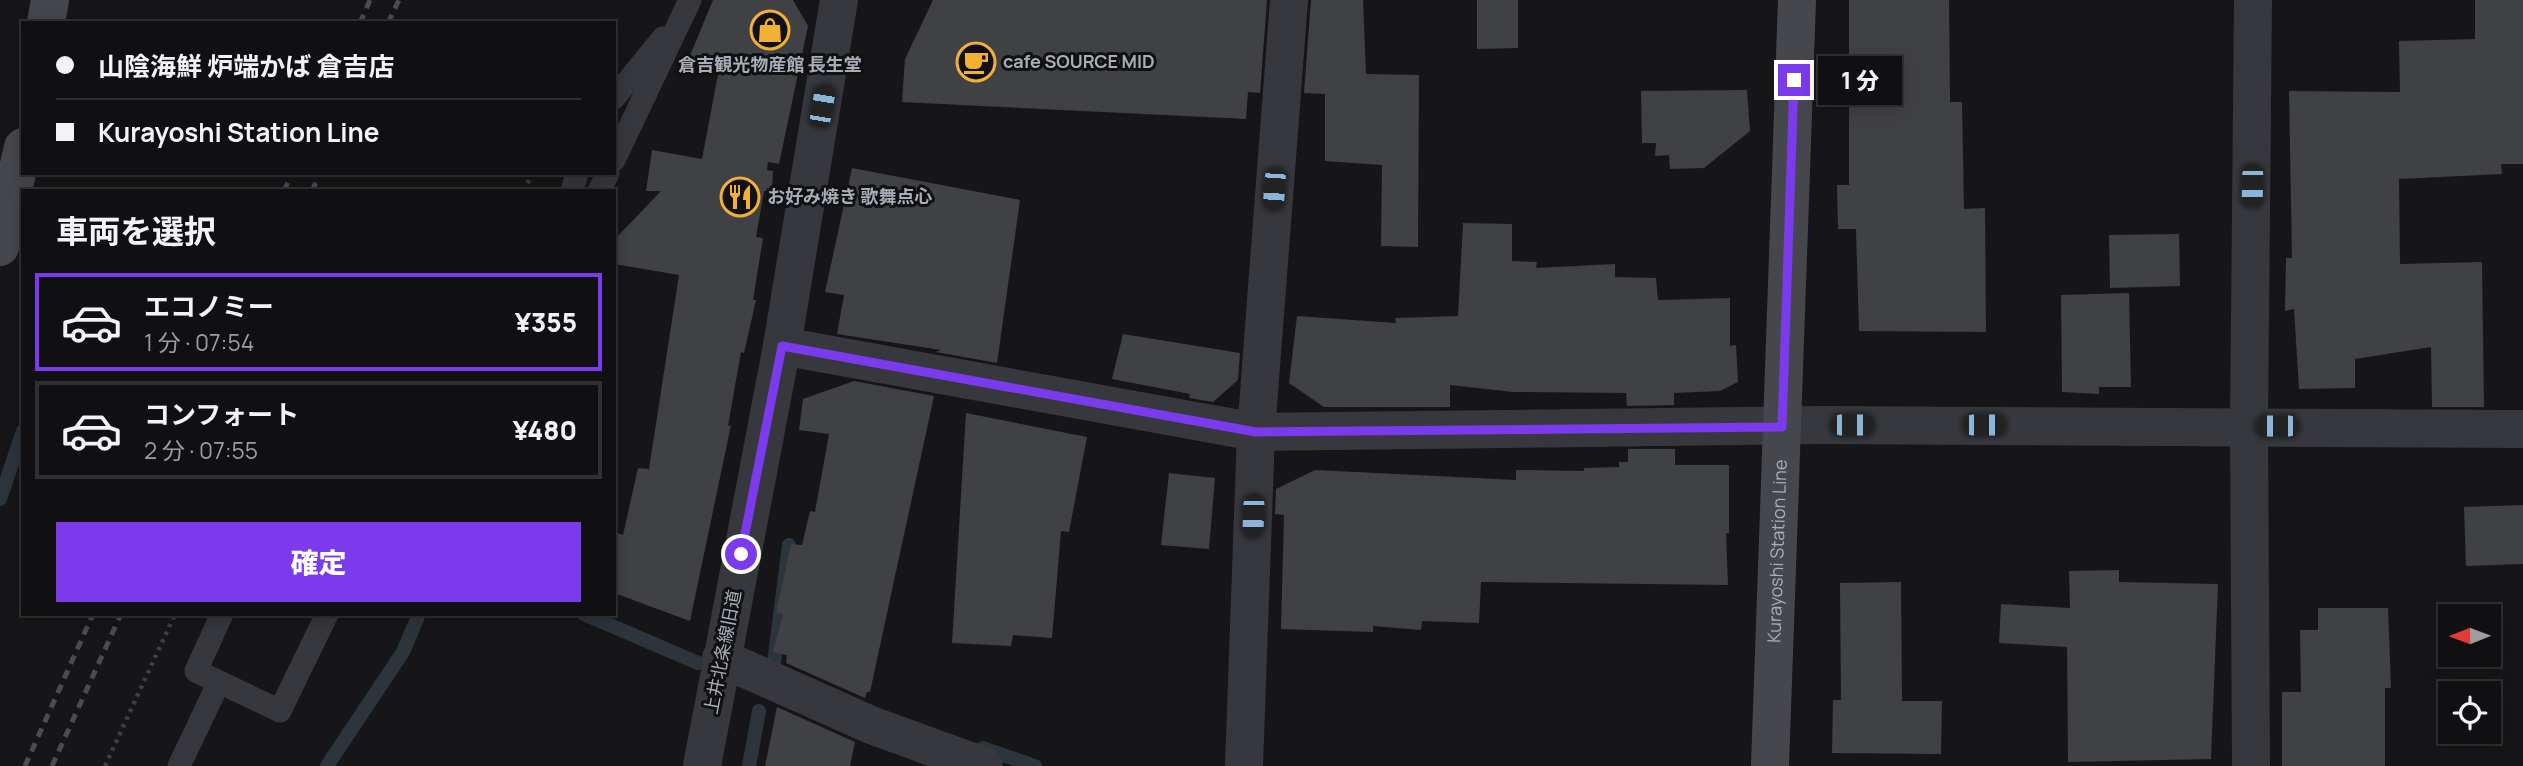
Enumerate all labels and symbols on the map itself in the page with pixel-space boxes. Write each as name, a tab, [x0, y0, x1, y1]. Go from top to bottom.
shop icon: 倉吉観光物産館 長生堂	[749, 9, 791, 51]
cafe icon: cafe SOURCE MID	[955, 41, 997, 83]
place label: cafe SOURCE MID	[1003, 49, 1155, 73]
place label: 倉吉観光物産館 長生堂	[678, 52, 862, 76]
callout: 1 分	[1818, 56, 1902, 104]
route end	[1778, 64, 1810, 96]
car	[809, 83, 836, 129]
car	[2242, 165, 2263, 207]
car	[1263, 167, 1286, 211]
restaurant icon: お好み焼き 歌舞点心	[719, 176, 761, 218]
place label: お好み焼き 歌舞点心	[767, 184, 933, 208]
car	[1832, 415, 1874, 436]
car	[1964, 415, 2006, 436]
car	[2257, 416, 2299, 437]
street label: Kurayoshi Station Line	[1761, 459, 1792, 643]
car	[1242, 495, 1265, 537]
route start	[725, 538, 757, 570]
street label: 上井北条線旧道	[698, 588, 746, 716]
north arrow	[2438, 604, 2501, 667]

